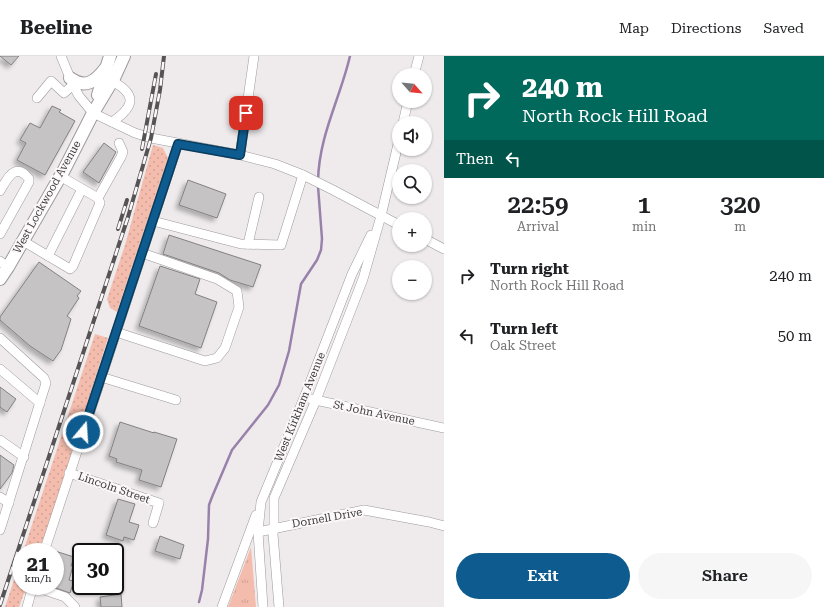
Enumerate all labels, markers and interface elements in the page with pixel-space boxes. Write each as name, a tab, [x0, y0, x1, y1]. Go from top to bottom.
text: Beeline	[20, 16, 93, 39]
text: Map	[619, 20, 649, 36]
text: Directions	[671, 20, 741, 36]
text: Saved	[763, 20, 804, 36]
north arrow	[392, 68, 432, 108]
map controls	[392, 68, 432, 300]
text: 240 m	[522, 71, 603, 104]
icon: right	[456, 72, 508, 124]
pin	[229, 96, 263, 130]
icon: arrive	[235, 102, 257, 124]
text: North Rock Hill Road	[522, 105, 708, 126]
button: sound	[392, 116, 432, 156]
street label: West Lockwood Avenue	[10, 138, 84, 256]
icon: left	[502, 148, 524, 170]
text: Then	[456, 150, 494, 168]
button: search	[392, 164, 432, 204]
text: 22:59	[508, 191, 568, 219]
text: 1	[638, 191, 651, 219]
text: 320	[720, 191, 760, 219]
button: +	[392, 212, 432, 252]
text: Arrival	[517, 219, 559, 234]
text: min	[632, 219, 656, 234]
text: m	[734, 219, 746, 234]
button: −	[392, 260, 432, 300]
text: Turn right	[490, 260, 569, 278]
icon: right	[456, 265, 478, 287]
text: 240 m	[769, 267, 812, 285]
text: North Rock Hill Road	[490, 278, 624, 293]
text: Turn left	[490, 320, 558, 338]
icon: left	[456, 325, 478, 347]
text: 50 m	[778, 327, 812, 345]
text: Oak Street	[490, 338, 556, 353]
street label: West Kirkham Avenue	[272, 350, 328, 464]
street label: St John Avenue	[332, 398, 416, 428]
position arrow	[62, 411, 104, 453]
street label: Lincoln Street	[76, 470, 152, 506]
street label: Dornell Drive	[291, 505, 363, 531]
speed limit sign: 30	[72, 543, 124, 595]
text: 21	[27, 552, 49, 576]
button: Exit	[456, 553, 630, 599]
button: Share	[638, 553, 812, 599]
text: km/h	[25, 573, 51, 584]

